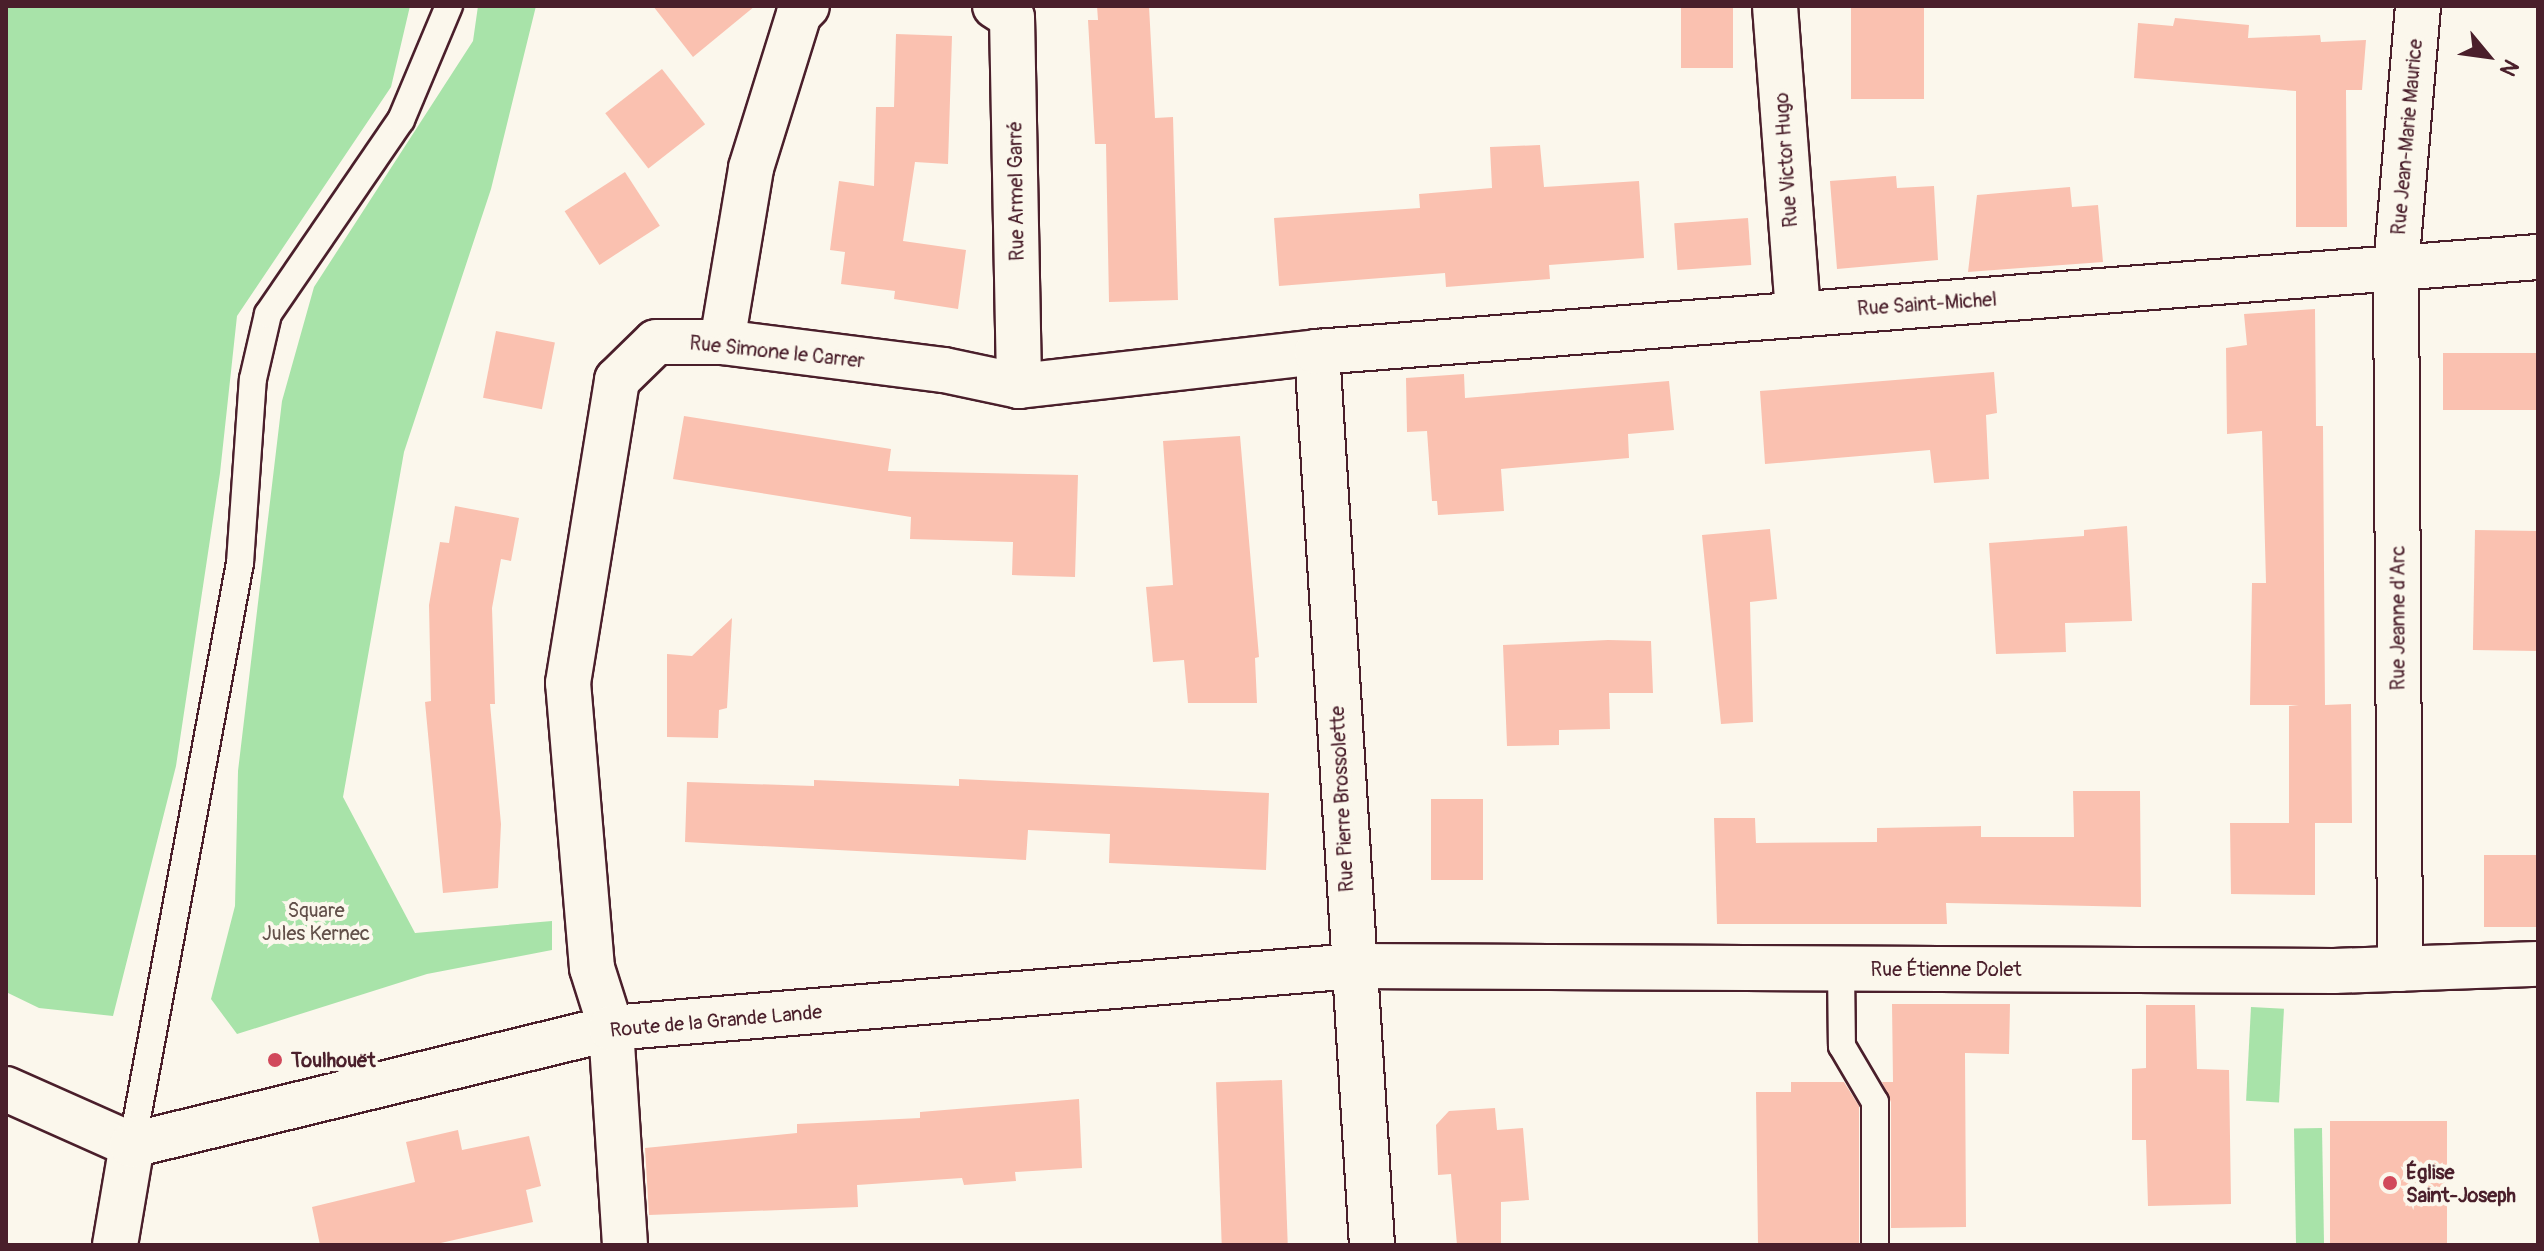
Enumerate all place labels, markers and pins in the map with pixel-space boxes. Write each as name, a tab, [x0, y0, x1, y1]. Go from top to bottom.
place label: Toulhouët	[291, 1048, 376, 1072]
marker: Toulhouët	[266, 1051, 284, 1069]
place label: Église Saint-Joseph	[2406, 1160, 2516, 1207]
marker: Église Saint-Joseph	[2381, 1174, 2399, 1192]

